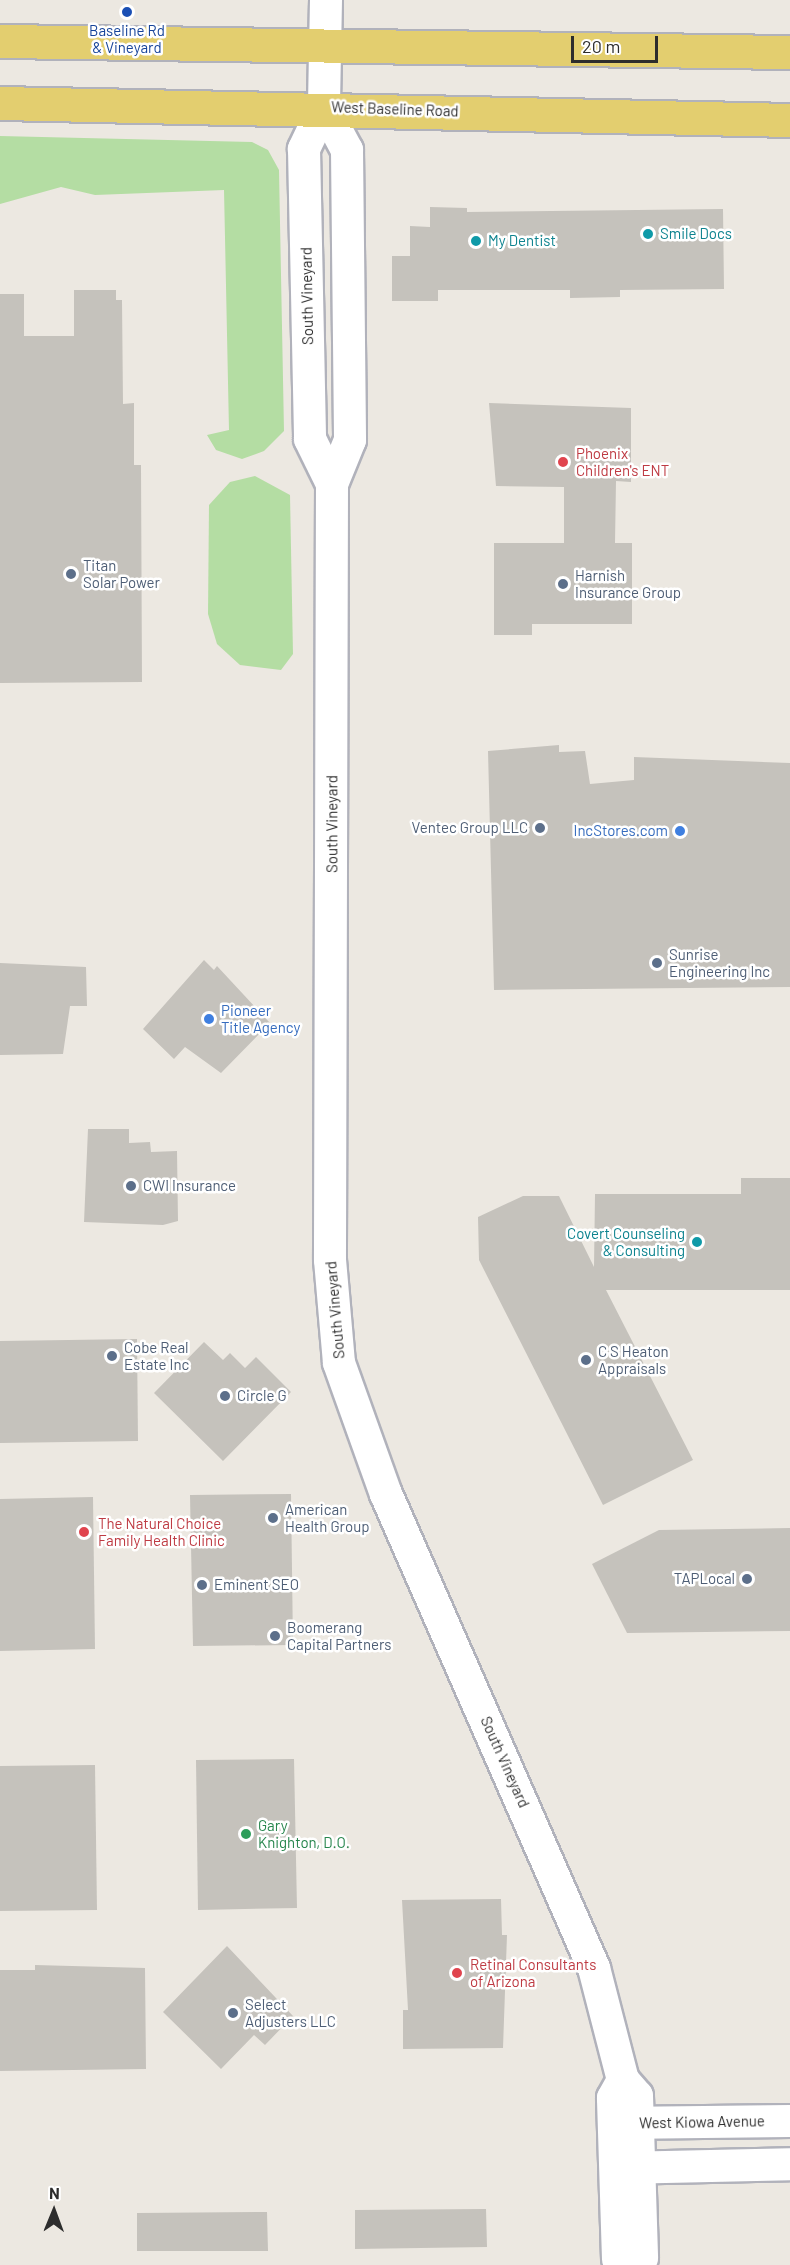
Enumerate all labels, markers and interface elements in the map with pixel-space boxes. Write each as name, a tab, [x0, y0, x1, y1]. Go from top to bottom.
marker: Baseline Rd & Vineyard	[120, 5, 134, 19]
place label: Baseline Rd & Vineyard	[89, 21, 165, 56]
scale bar	[574, 24, 661, 62]
text: 20 m	[582, 35, 620, 57]
street label: West Baseline Road	[331, 98, 459, 120]
place label: Smile Docs	[660, 225, 732, 243]
marker: Smile Docs	[641, 227, 655, 241]
place label: My Dentist	[488, 232, 556, 250]
marker: My Dentist	[469, 234, 483, 248]
street label: South Vineyard	[297, 247, 317, 345]
place label: Phoenix Children's ENT	[576, 444, 669, 479]
marker: Phoenix Children's ENT	[554, 453, 572, 471]
place label: Titan Solar Power	[83, 556, 160, 591]
place label: Harnish Insurance Group	[575, 566, 681, 601]
marker: Titan Solar Power	[64, 567, 78, 581]
marker: Harnish Insurance Group	[556, 577, 570, 591]
street label: South Vineyard	[323, 775, 341, 873]
place label: Ventec Group LLC	[412, 819, 528, 837]
marker: Ventec Group LLC	[533, 821, 547, 835]
place label: IncStores.com	[574, 822, 668, 840]
marker: IncStores.com	[673, 824, 687, 838]
place label: Sunrise Engineering Inc	[669, 945, 770, 980]
marker: Sunrise Engineering Inc	[650, 956, 664, 970]
place label: Pioneer Title Agency	[221, 1001, 300, 1036]
marker: Pioneer Title Agency	[202, 1012, 216, 1026]
place label: CWI Insurance	[143, 1177, 236, 1195]
marker: CWI Insurance	[124, 1179, 138, 1193]
place label: Covert Counseling & Consulting	[567, 1224, 685, 1259]
marker: Covert Counseling & Consulting	[690, 1235, 704, 1249]
street label: South Vineyard	[322, 1260, 348, 1360]
place label: Cobe Real Estate Inc	[124, 1338, 189, 1373]
place label: C S Heaton Appraisals	[598, 1342, 669, 1377]
marker: Cobe Real Estate Inc	[105, 1349, 119, 1363]
marker: C S Heaton Appraisals	[579, 1353, 593, 1367]
place label: Circle G	[237, 1387, 287, 1405]
marker: Circle G	[218, 1389, 232, 1403]
place label: American Health Group	[285, 1500, 369, 1535]
marker: American Health Group	[266, 1511, 280, 1525]
place label: The Natural Choice Family Health Clinic	[98, 1514, 225, 1549]
marker: The Natural Choice Family Health Clinic	[75, 1523, 93, 1541]
place label: TAPLocal	[674, 1570, 735, 1588]
marker: TAPLocal	[740, 1572, 754, 1586]
place label: Eminent SEO	[214, 1576, 299, 1594]
marker: Eminent SEO	[195, 1578, 209, 1592]
place label: Boomerang Capital Partners	[287, 1618, 392, 1653]
marker: Boomerang Capital Partners	[268, 1629, 282, 1643]
street label: South Vineyard	[477, 1714, 533, 1810]
place label: Gary Knighton, D.O.	[258, 1816, 350, 1851]
marker: Gary Knighton, D.O.	[239, 1827, 253, 1841]
place label: Retinal Consultants of Arizona	[470, 1955, 596, 1990]
marker: Retinal Consultants of Arizona	[448, 1964, 466, 1982]
place label: Select Adjusters LLC	[245, 1995, 336, 2030]
marker: Select Adjusters LLC	[226, 2006, 240, 2020]
street label: West Kiowa Avenue	[639, 2112, 765, 2132]
north arrow	[24, 2181, 84, 2241]
text: N	[49, 2183, 60, 2202]

